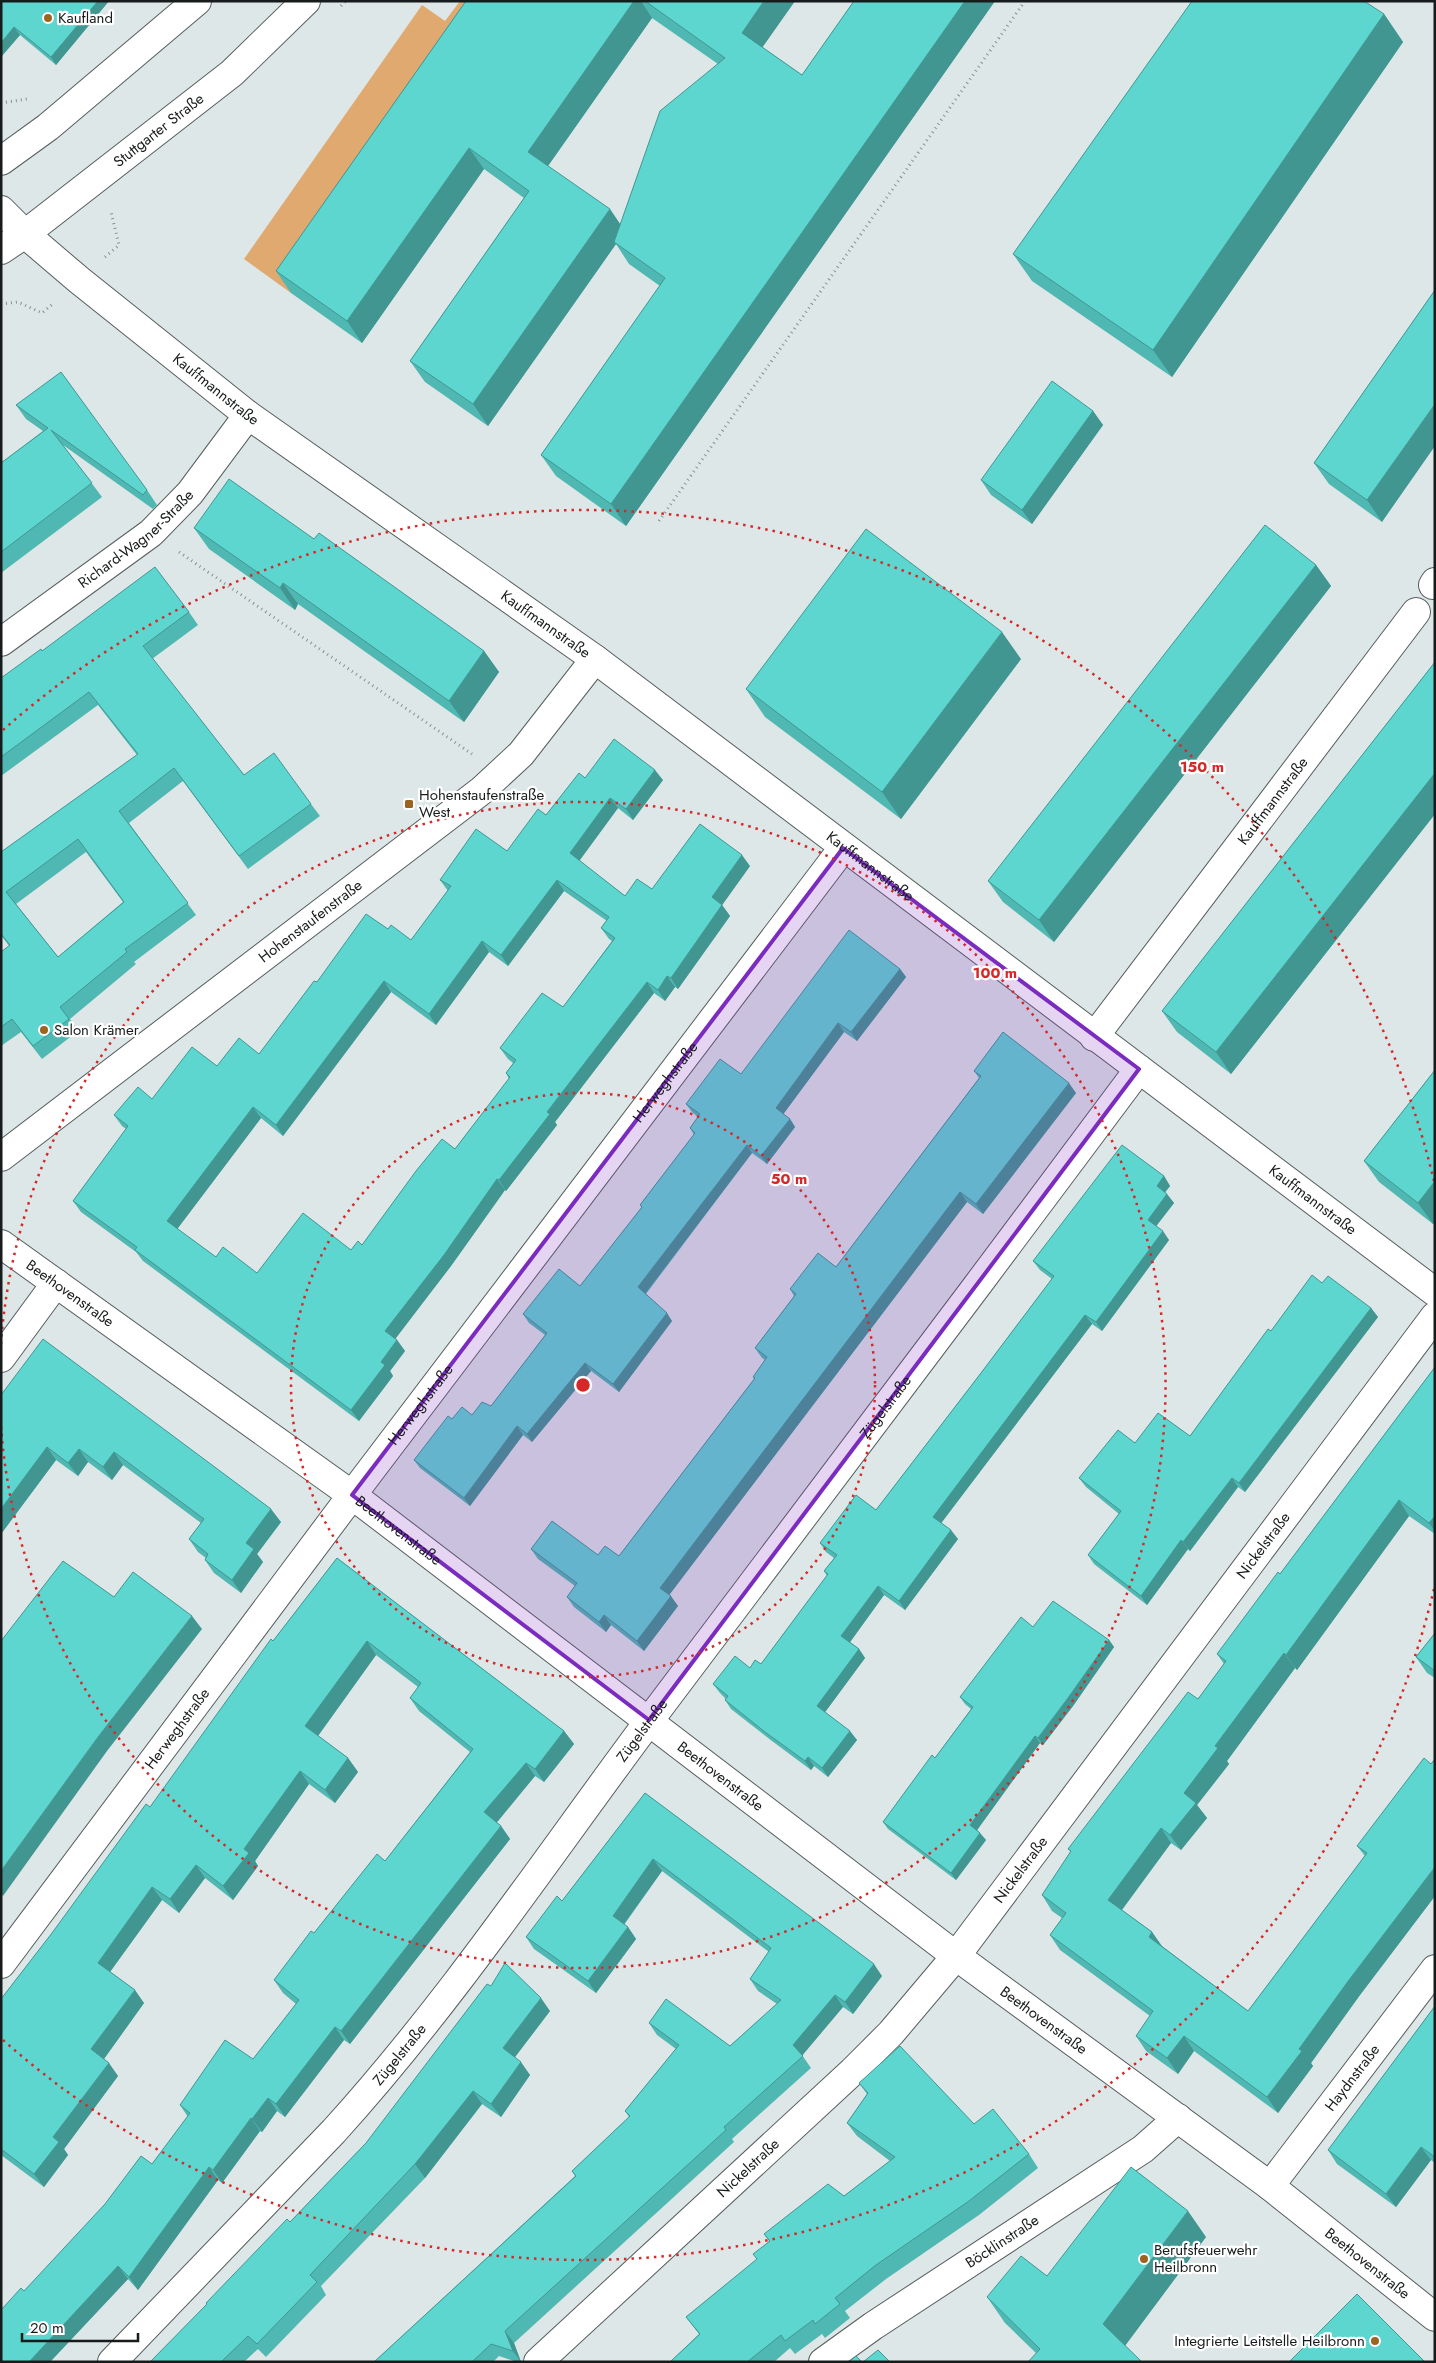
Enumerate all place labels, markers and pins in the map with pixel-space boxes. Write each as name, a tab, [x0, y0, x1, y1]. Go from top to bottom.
place label: Kaufland	[58, 7, 113, 29]
marker: Kaufland	[42, 12, 54, 24]
place label: Hohenstaufenstraße West	[419, 784, 544, 823]
marker: Hohenstaufenstraße West	[403, 798, 415, 810]
place label: Salon Krämer	[54, 1019, 140, 1041]
marker: Salon Krämer	[38, 1024, 50, 1036]
centre of rings	[574, 1376, 592, 1394]
place label: Berufsfeuerwehr Heilbronn	[1154, 2239, 1258, 2278]
marker: Berufsfeuerwehr Heilbronn	[1138, 2253, 1150, 2265]
place label: Integrierte Leitstelle Heilbronn	[1174, 2330, 1365, 2352]
marker: Integrierte Leitstelle Heilbronn	[1369, 2335, 1381, 2347]

